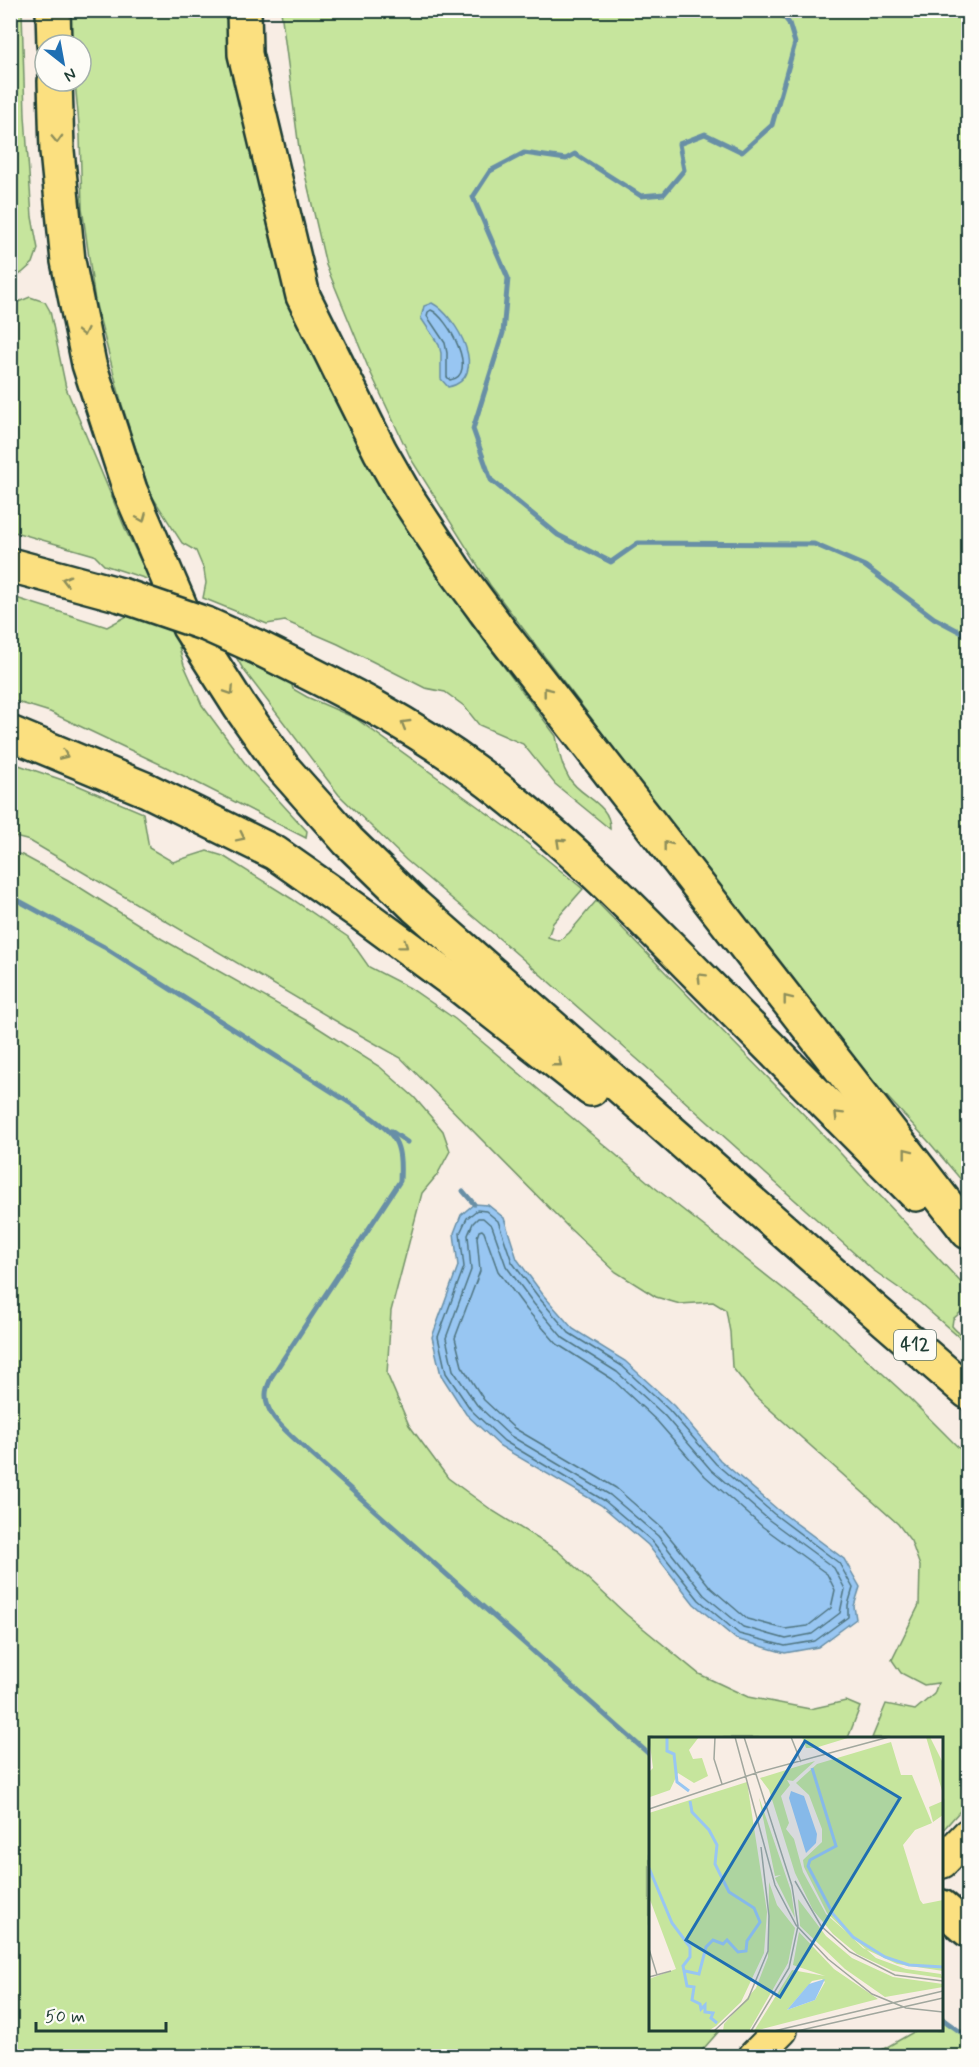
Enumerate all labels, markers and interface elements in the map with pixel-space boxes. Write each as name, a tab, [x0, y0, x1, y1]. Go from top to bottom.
north arrow	[33, 33, 93, 93]
text: N	[60, 63, 80, 86]
one-way arrow	[51, 135, 63, 144]
one-way arrow	[76, 327, 89, 337]
one-way arrow	[135, 511, 147, 522]
one-way arrow	[61, 575, 71, 587]
one-way arrow	[223, 684, 234, 695]
one-way arrow	[543, 687, 554, 698]
one-way arrow	[401, 719, 411, 731]
one-way arrow	[58, 748, 69, 760]
one-way arrow	[235, 829, 246, 841]
one-way arrow	[556, 838, 567, 849]
one-way arrow	[663, 841, 674, 852]
one-way arrow	[397, 937, 408, 948]
one-way arrow	[697, 974, 708, 985]
one-way arrow	[783, 994, 794, 1005]
one-way arrow	[552, 1056, 563, 1067]
one-way arrow	[835, 1112, 846, 1123]
one-way arrow	[903, 1148, 914, 1159]
road number: 412	[894, 1330, 936, 1360]
inset map	[649, 1737, 943, 2031]
scale bar	[36, 1995, 166, 2033]
text: 50 m	[45, 2005, 85, 2029]

